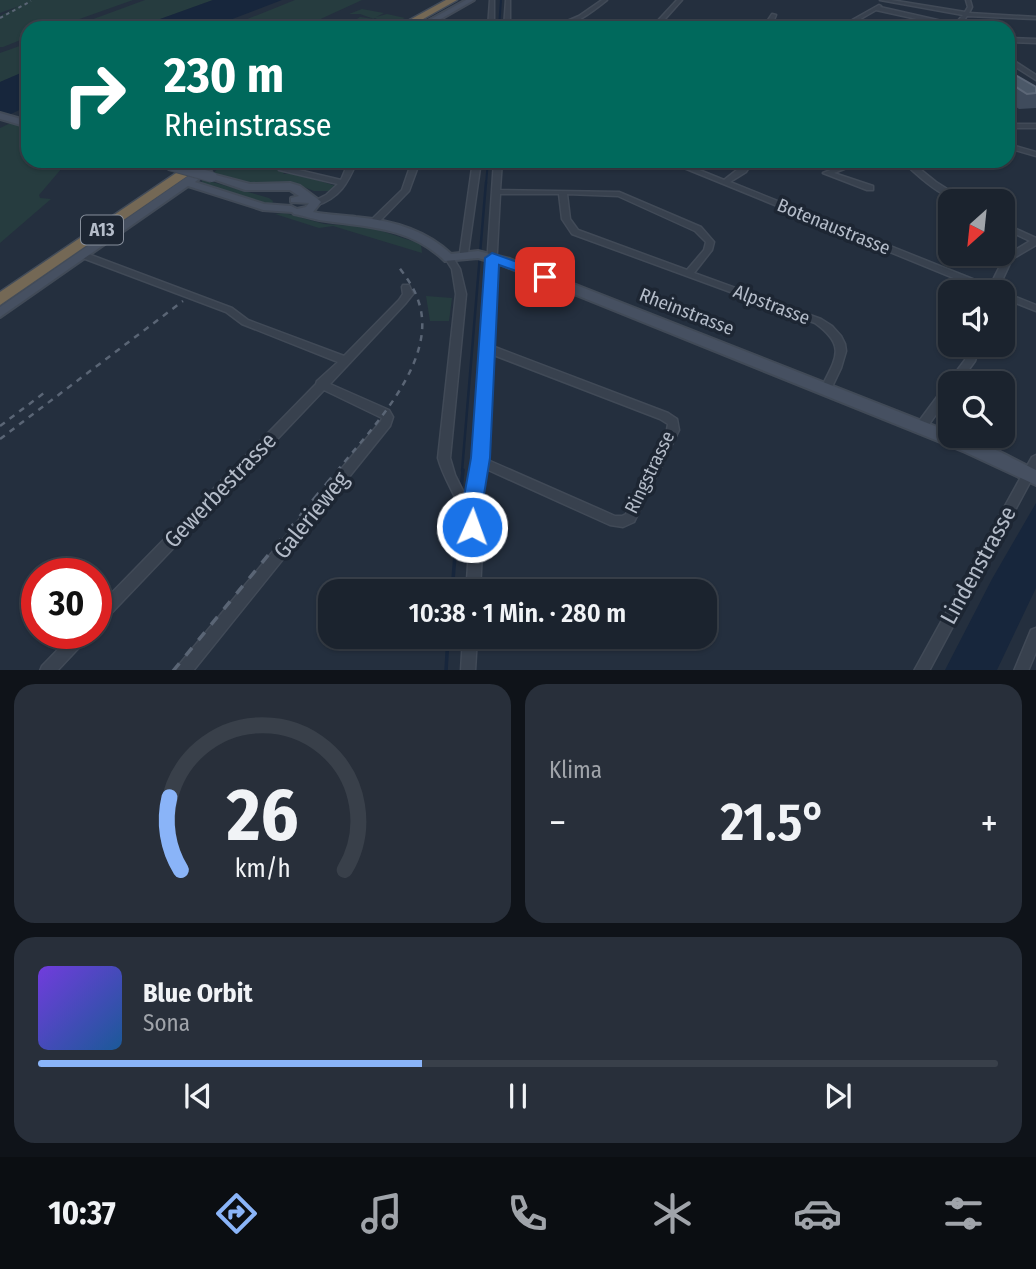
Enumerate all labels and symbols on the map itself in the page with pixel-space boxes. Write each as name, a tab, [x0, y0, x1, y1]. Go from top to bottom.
north arrow	[938, 189, 1015, 266]
street label: Botenaustrasse	[774, 193, 894, 260]
road number: A13	[81, 215, 123, 244]
pin	[515, 247, 575, 307]
street label: Alpstrasse	[730, 279, 813, 330]
street label: Rheinstrasse	[636, 283, 737, 340]
street label: Gewerbestrasse	[158, 427, 282, 553]
street label: Ringstrasse	[620, 427, 679, 517]
street label: Galerieweg	[267, 466, 355, 564]
position arrow	[435, 490, 509, 564]
street label: Lindenstrasse	[934, 501, 1022, 629]
speed limit sign: 30	[21, 558, 112, 649]

